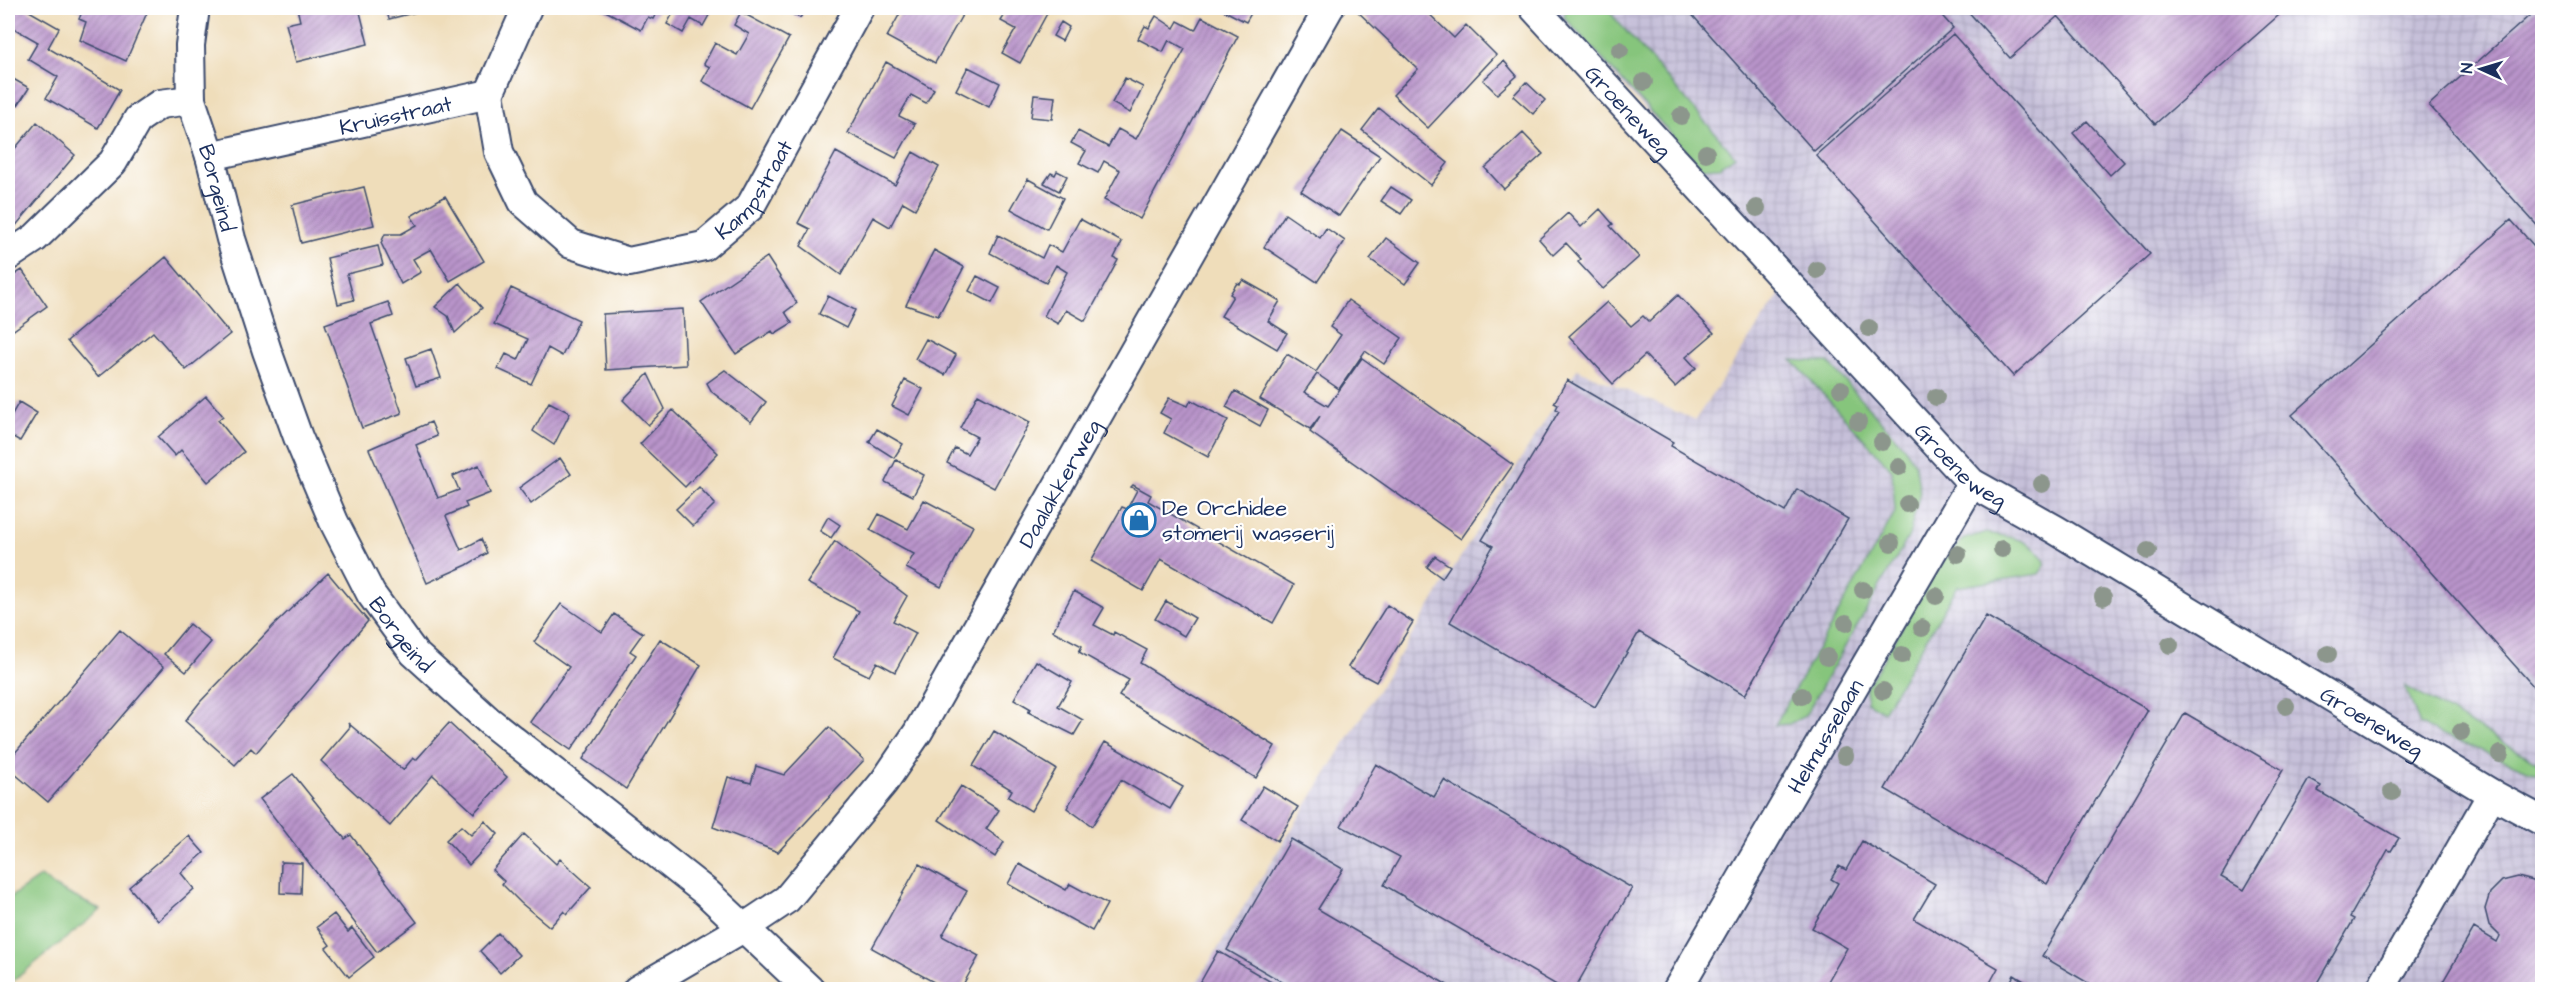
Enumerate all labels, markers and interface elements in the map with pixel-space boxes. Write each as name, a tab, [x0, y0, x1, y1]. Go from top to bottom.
north arrow	[2451, 39, 2511, 99]
street label: Groeneweg	[1577, 59, 1678, 166]
text: N	[2456, 62, 2478, 74]
street label: Kruisstraat	[337, 89, 455, 144]
street label: Kampstraat	[709, 135, 801, 247]
street label: Borgeind	[190, 140, 242, 235]
street label: Daalakkerweg	[1012, 414, 1110, 554]
street label: Groeneweg	[1907, 416, 2012, 517]
place label: De Orchidee stomerij wasserij	[1162, 493, 1334, 549]
shop icon: De Orchidee stomerij wasserij	[1121, 502, 1157, 538]
street label: Borgeind	[361, 591, 440, 680]
street label: Helmusselaan	[1781, 674, 1872, 800]
street label: Groeneweg	[2314, 680, 2429, 767]

